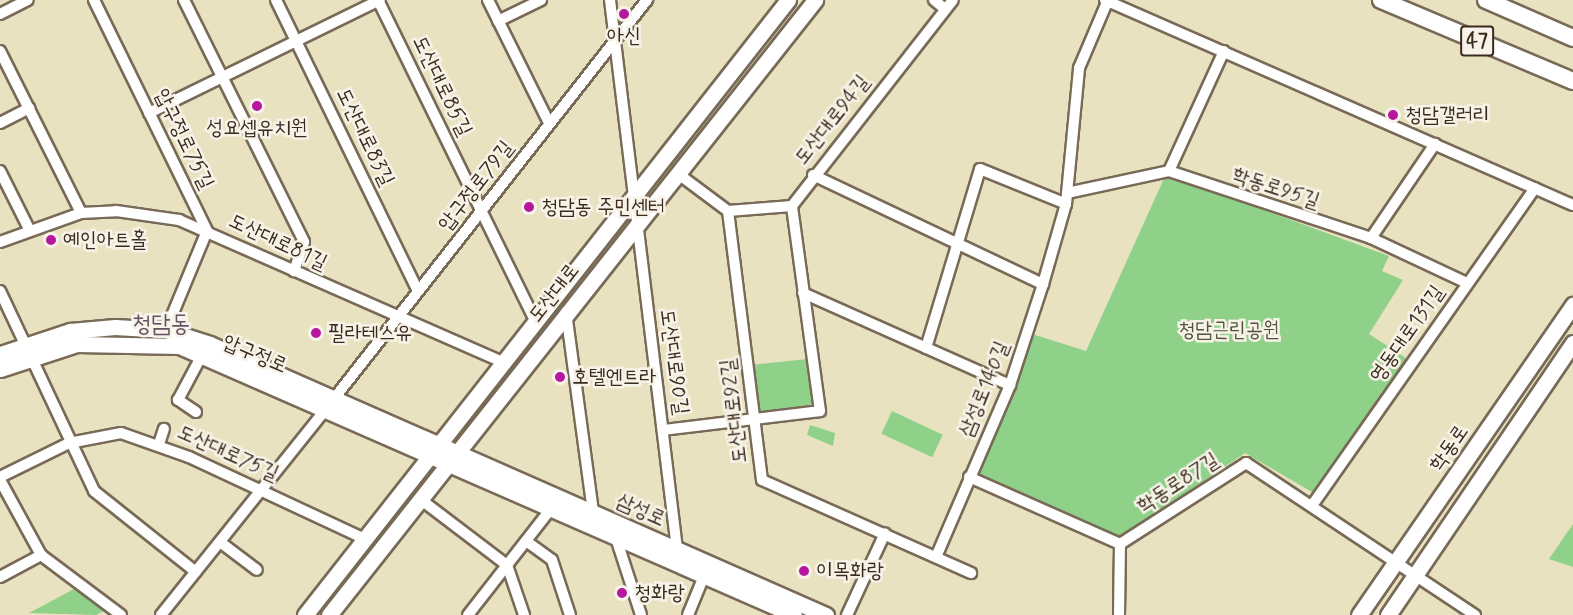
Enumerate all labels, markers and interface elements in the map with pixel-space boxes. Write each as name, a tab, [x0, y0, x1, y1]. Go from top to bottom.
marker: 아신	[617, 7, 631, 21]
place label: 아신	[607, 23, 641, 49]
road number: 47	[1459, 24, 1495, 58]
street label: 도산대로85길	[407, 32, 477, 140]
street label: 도산대로94길	[789, 70, 875, 170]
street label: 도산대로83길	[330, 84, 400, 190]
street label: 압구정로75길	[149, 85, 219, 193]
marker: 성요셉유치원	[250, 99, 264, 113]
place label: 청담갤러리	[1405, 102, 1489, 128]
marker: 청담갤러리	[1386, 108, 1400, 122]
place label: 성요셉유치원	[206, 115, 308, 141]
street label: 압구정로79길	[433, 136, 519, 236]
street label: 학동로95길	[1229, 162, 1323, 214]
place label: 청담동 주민센터	[541, 194, 665, 220]
marker: 청담동 주민센터	[522, 200, 536, 214]
street label: 도산대로81길	[225, 208, 331, 276]
place label: 예인아트홀	[63, 227, 147, 253]
marker: 예인아트홀	[44, 233, 58, 247]
street label: 도산대로	[523, 259, 585, 327]
street label: 영동대로131길	[1364, 281, 1450, 387]
street label: 도산대로90길	[654, 307, 694, 417]
district label: 청담동	[132, 311, 190, 339]
park label: 청담근린공원	[1178, 317, 1280, 343]
place label: 필라테스유	[328, 320, 412, 346]
marker: 필라테스유	[309, 326, 323, 340]
street label: 압구정로	[219, 329, 291, 379]
street label: 삼성로140길	[953, 337, 1015, 441]
street label: 도산대로92길	[715, 357, 753, 465]
place label: 호텔엔트라	[572, 364, 656, 390]
marker: 호텔엔트라	[553, 370, 567, 384]
street label: 도산대로75길	[173, 419, 283, 487]
street label: 학동로	[1424, 420, 1474, 476]
street label: 학동로87길	[1132, 447, 1224, 519]
street label: 삼성로	[613, 488, 669, 532]
place label: 이목화랑	[816, 558, 884, 584]
marker: 이목화랑	[797, 564, 811, 578]
place label: 청화랑	[634, 580, 685, 606]
marker: 청화랑	[615, 586, 629, 600]

